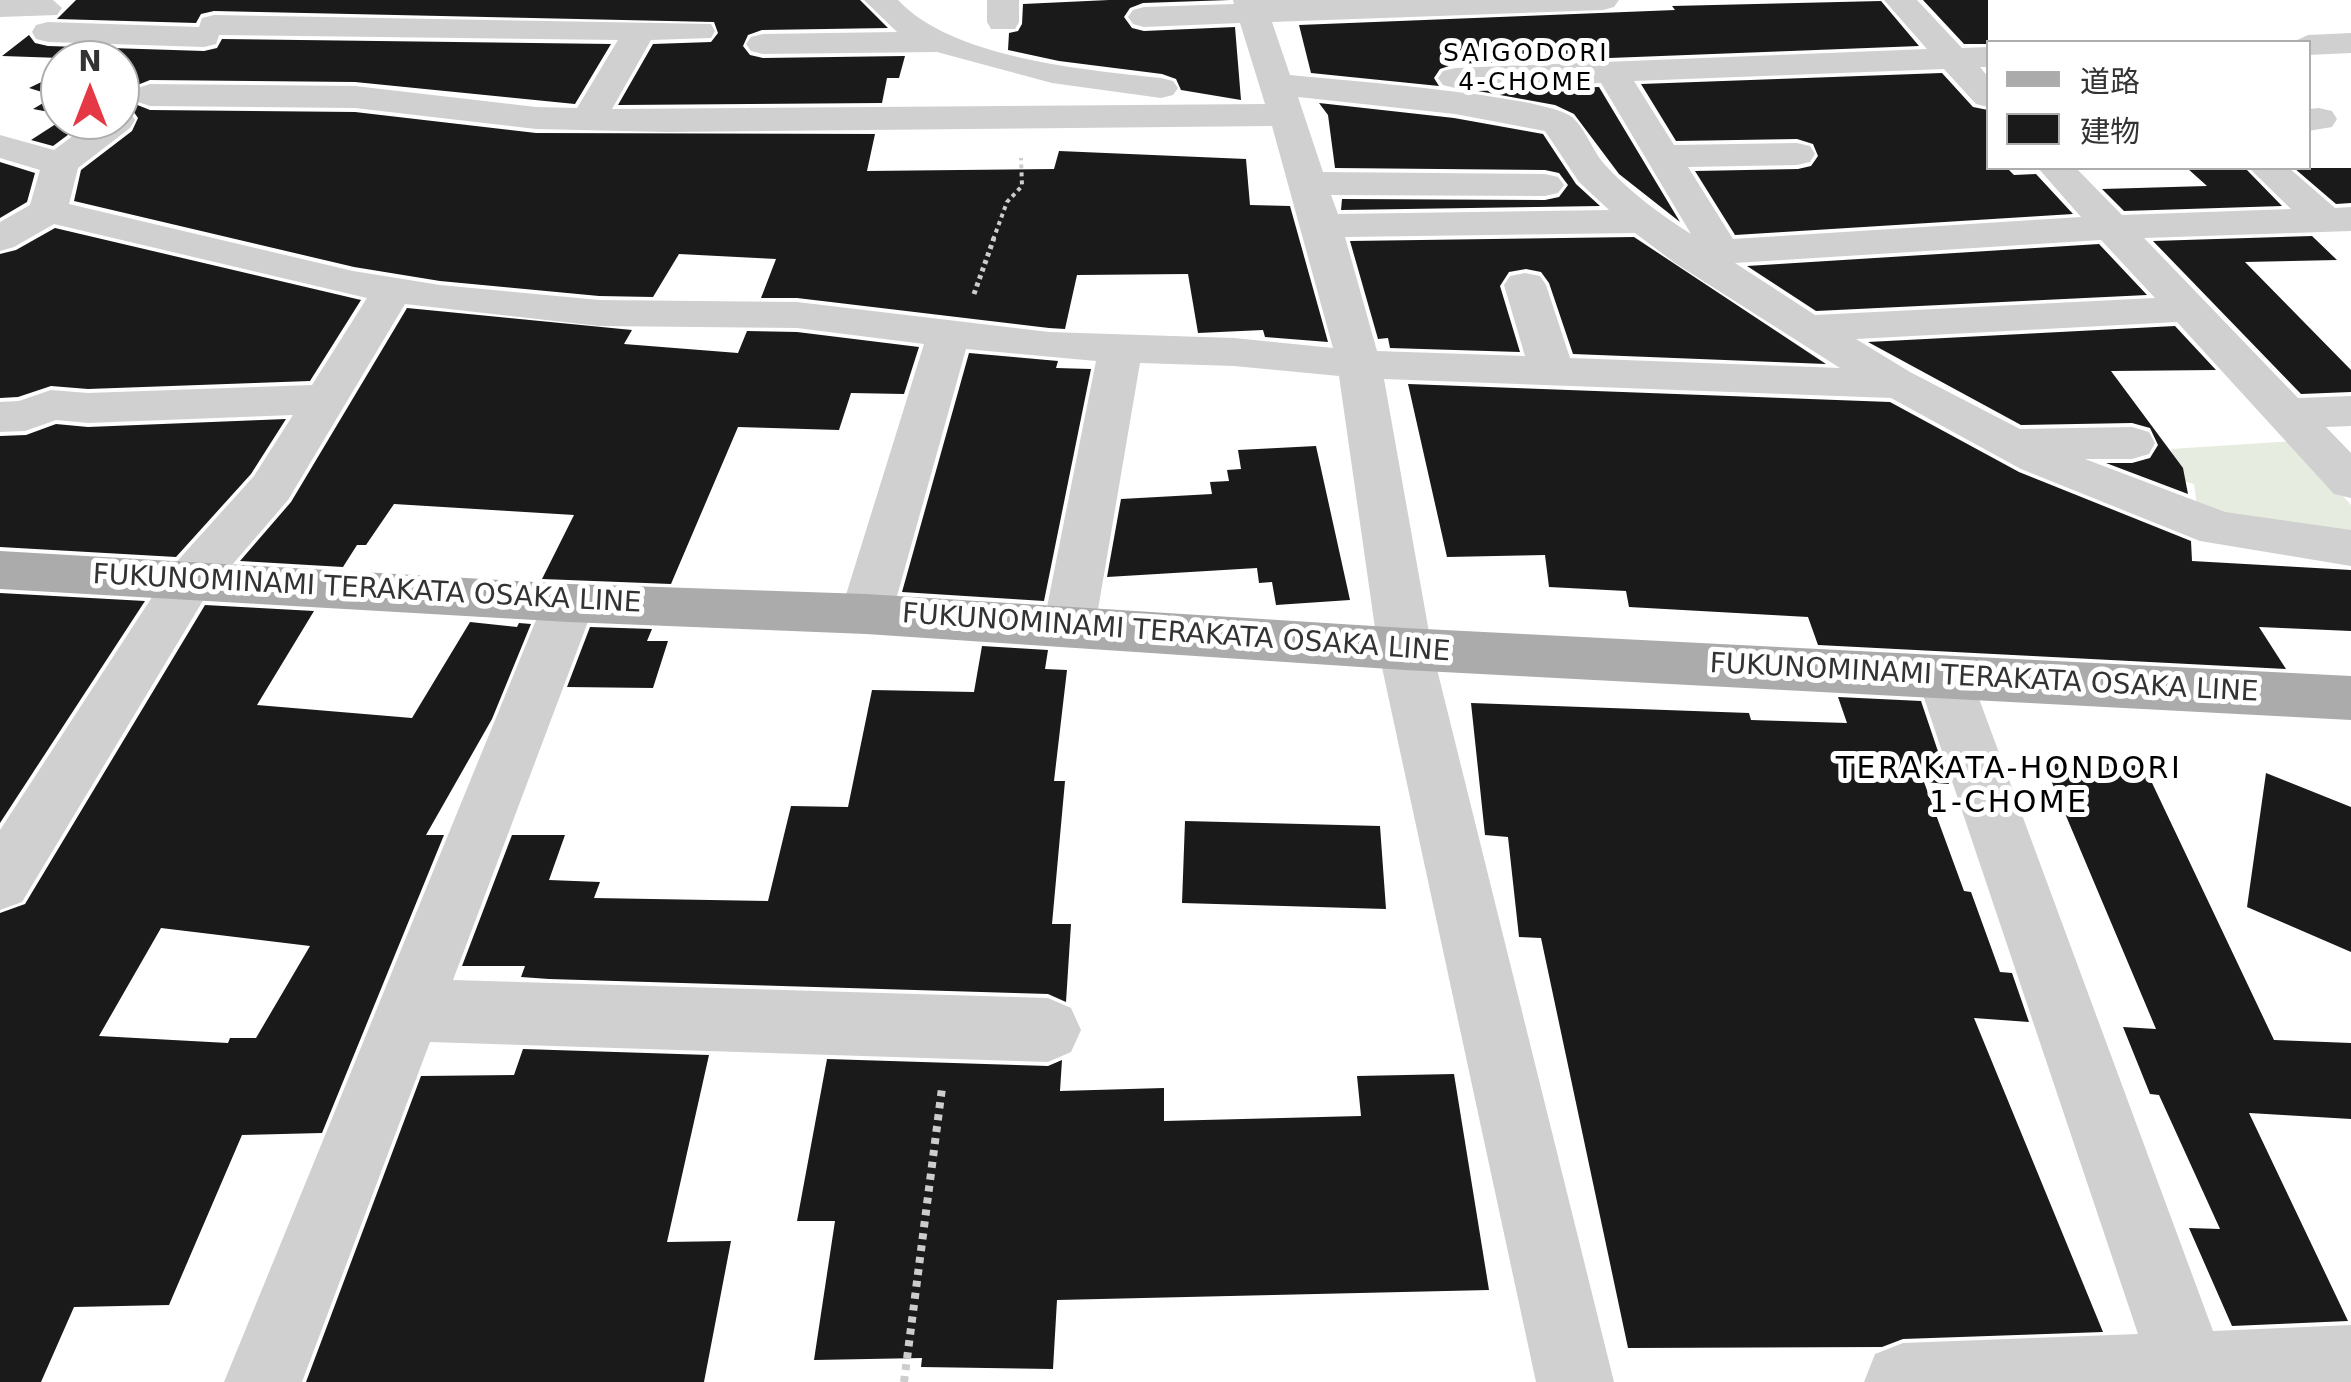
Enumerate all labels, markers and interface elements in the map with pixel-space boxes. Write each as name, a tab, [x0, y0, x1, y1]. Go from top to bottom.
district label: SAIGODORI 4-CHOME	[1443, 39, 1609, 98]
north arrow	[40, 40, 140, 140]
legend	[1986, 40, 2311, 170]
text: N	[78, 45, 102, 78]
text: 道路	[2080, 64, 2140, 99]
text: 建物	[2080, 114, 2140, 149]
street label: FUKUNOMINAMI TERAKATA OSAKA LINE	[92, 559, 642, 621]
street label: FUKUNOMINAMI TERAKATA OSAKA LINE	[901, 598, 1451, 670]
street label: FUKUNOMINAMI TERAKATA OSAKA LINE	[1709, 648, 2259, 710]
district label: TERAKATA-HONDORI 1-CHOME	[1836, 752, 2182, 822]

